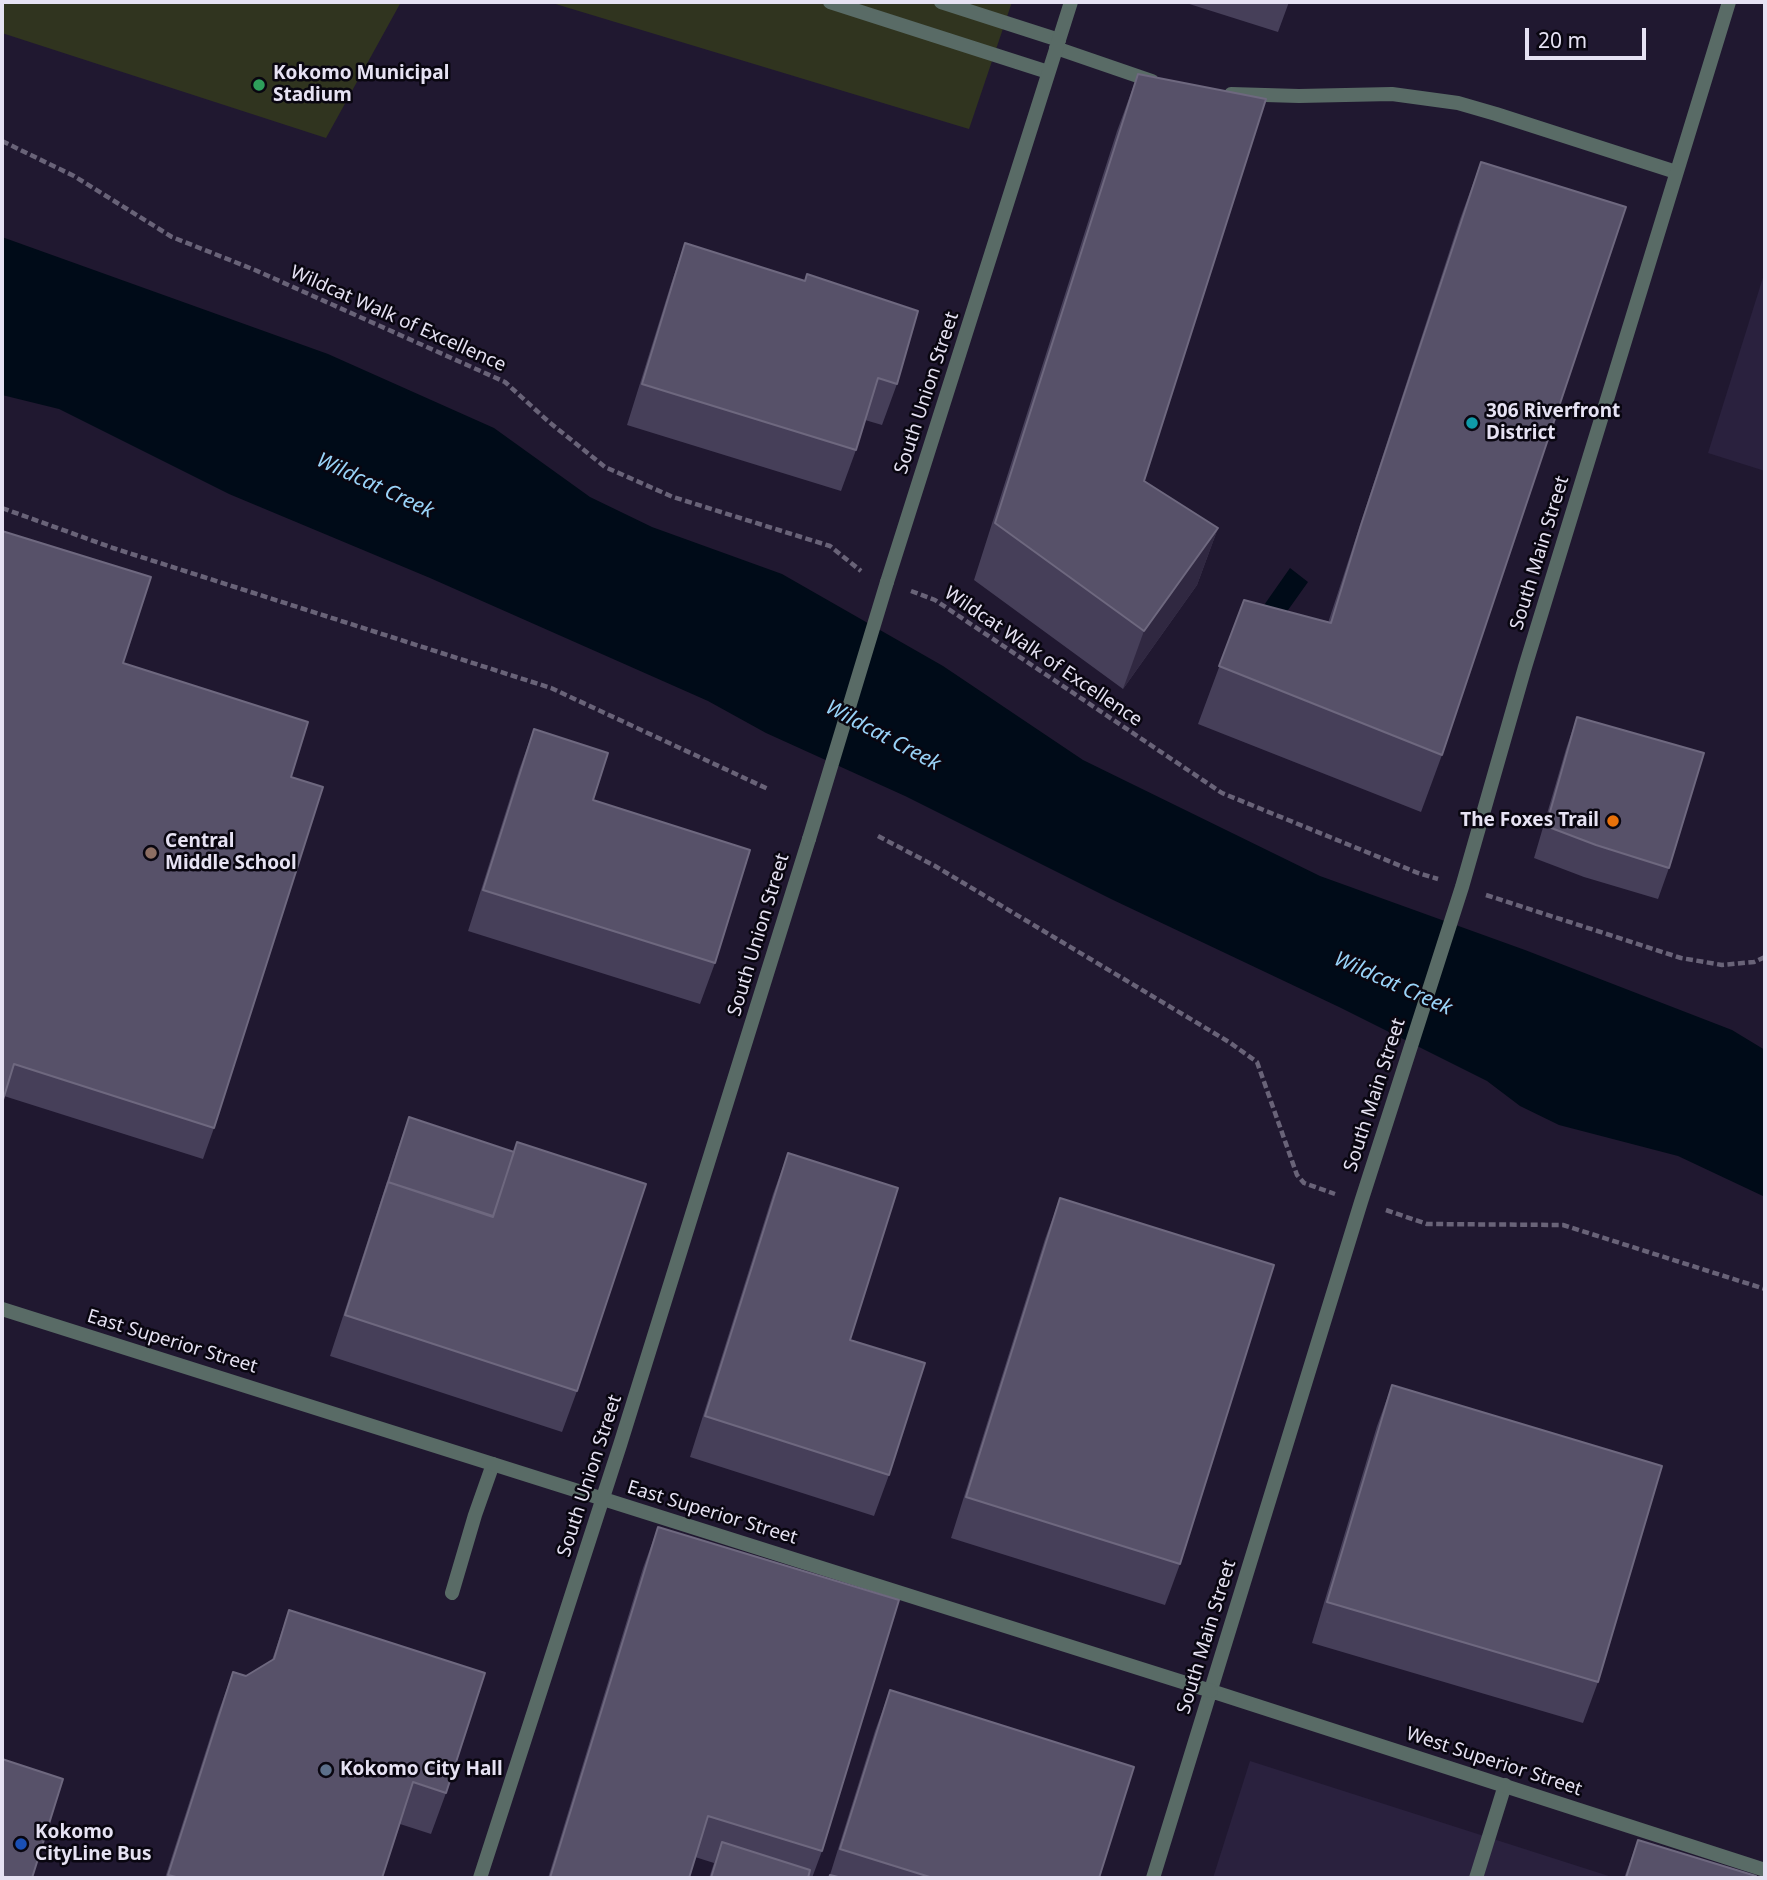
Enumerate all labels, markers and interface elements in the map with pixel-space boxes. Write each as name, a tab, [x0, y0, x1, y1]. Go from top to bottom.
scale bar	[1529, 14, 1650, 58]
text: 20 m	[1538, 26, 1587, 54]
place label: Kokomo Municipal Stadium	[273, 63, 449, 107]
marker: Kokomo Municipal Stadium	[251, 77, 267, 93]
street label: Wildcat Walk of Excellence	[287, 261, 509, 377]
street label: South Union Street	[890, 309, 964, 477]
place label: 306 Riverfront District	[1486, 401, 1620, 445]
marker: 306 Riverfront District	[1464, 415, 1480, 431]
water label: Wildcat Creek	[312, 448, 438, 524]
street label: South Main Street	[1506, 473, 1574, 633]
street label: Wildcat Walk of Excellence	[940, 582, 1146, 732]
water label: Wildcat Creek	[821, 695, 945, 777]
place label: The Foxes Trail	[1460, 810, 1599, 832]
marker: The Foxes Trail	[1605, 813, 1621, 829]
place label: Central Middle School	[165, 831, 297, 875]
marker: Central Middle School	[143, 845, 159, 861]
street label: South Union Street	[723, 851, 795, 1019]
water label: Wildcat Creek	[1330, 947, 1456, 1021]
street label: South Main Street	[1339, 1016, 1411, 1174]
street label: East Superior Street	[84, 1305, 260, 1379]
street label: South Union Street	[553, 1392, 627, 1560]
street label: East Superior Street	[624, 1476, 800, 1550]
street label: South Main Street	[1173, 1557, 1241, 1717]
street label: West Superior Street	[1403, 1723, 1585, 1801]
place label: Kokomo City Hall	[340, 1759, 503, 1781]
marker: Kokomo City Hall	[318, 1762, 334, 1778]
place label: Kokomo CityLine Bus	[35, 1822, 151, 1866]
marker: Kokomo CityLine Bus	[13, 1836, 29, 1852]

